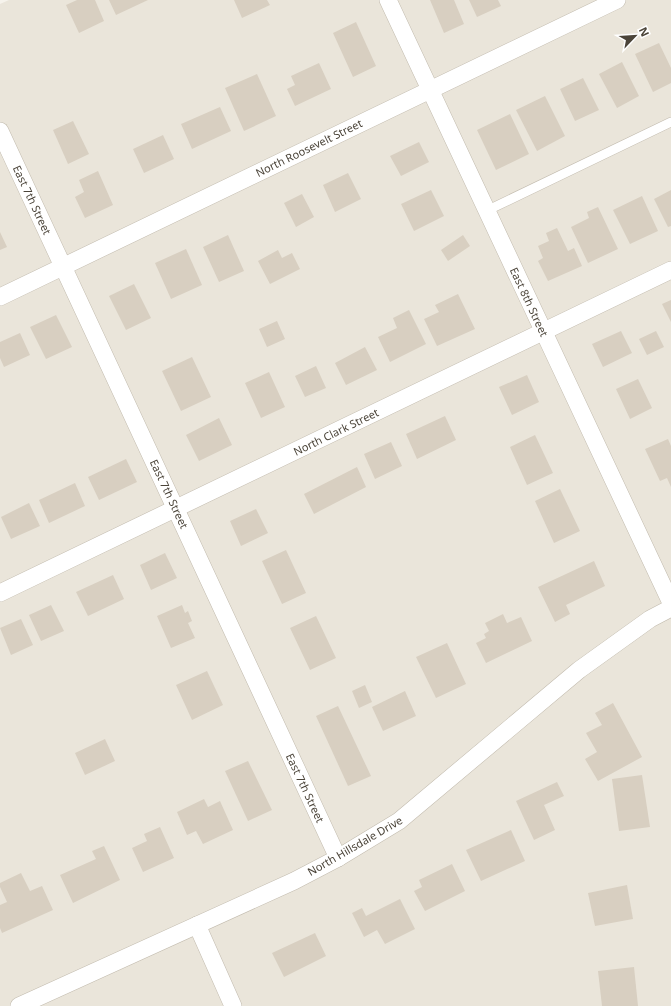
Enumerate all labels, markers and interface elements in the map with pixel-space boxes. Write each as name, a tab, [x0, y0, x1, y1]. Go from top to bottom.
north arrow	[615, 16, 655, 56]
text: N	[636, 24, 653, 39]
street label: North Roosevelt Street	[253, 115, 365, 180]
street label: East 7th Street	[10, 163, 55, 237]
street label: East 8th Street	[507, 265, 552, 339]
street label: North Clark Street	[291, 404, 381, 459]
street label: East 7th Street	[147, 457, 192, 531]
street label: East 7th Street	[283, 751, 328, 825]
street label: North Hillsdale Drive	[305, 812, 405, 879]

